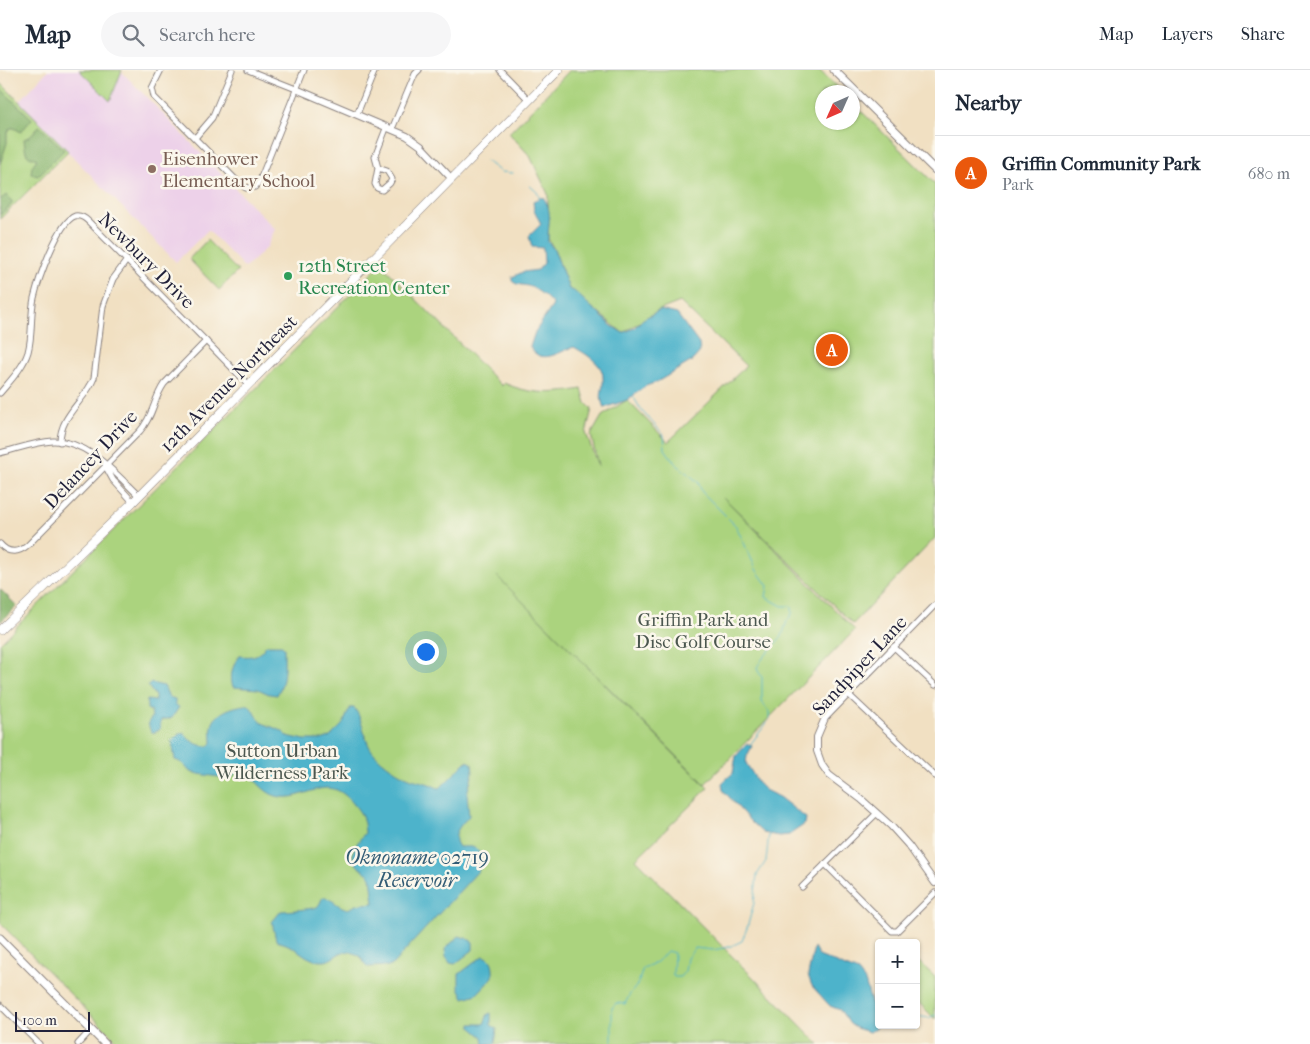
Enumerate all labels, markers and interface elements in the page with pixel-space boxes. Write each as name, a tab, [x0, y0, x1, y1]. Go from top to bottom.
search box	[101, 12, 451, 57]
text: Map	[25, 21, 71, 49]
icon: search	[119, 21, 147, 49]
text: Search here	[159, 24, 255, 46]
text: Map	[1099, 24, 1133, 45]
text: Layers	[1161, 24, 1213, 45]
text: Share	[1241, 24, 1285, 45]
north arrow	[815, 85, 860, 130]
text: Nearby	[955, 91, 1021, 115]
place label: Eisenhower Elementary School	[162, 148, 315, 192]
text: Griffin Community Park	[1002, 153, 1201, 175]
marker: Eisenhower Elementary School	[146, 163, 158, 175]
text: A	[966, 164, 976, 183]
text: 680 m	[1248, 164, 1290, 183]
text: Park	[1002, 175, 1034, 194]
street label: Newbury Drive	[94, 208, 199, 313]
place label: 12th Street Recreation Center	[298, 255, 451, 299]
marker: 12th Street Recreation Center	[282, 270, 294, 282]
street label: 12th Avenue Northeast	[156, 311, 302, 457]
pin: A	[816, 331, 848, 369]
street label: Delancey Drive	[39, 406, 142, 514]
park label: Griffin Park and Disc Golf Course	[635, 609, 771, 653]
street label: Sandpiper Lane	[808, 611, 912, 720]
your location	[413, 639, 439, 665]
park label: Sutton Urban Wilderness Park	[214, 740, 349, 784]
water label: Oknoname 02719 Reservoir	[345, 846, 489, 892]
map controls	[875, 939, 920, 1029]
button: +	[875, 939, 920, 984]
button: −	[875, 984, 920, 1029]
scale bar	[15, 1009, 90, 1032]
text: 100 m	[22, 1012, 57, 1029]

